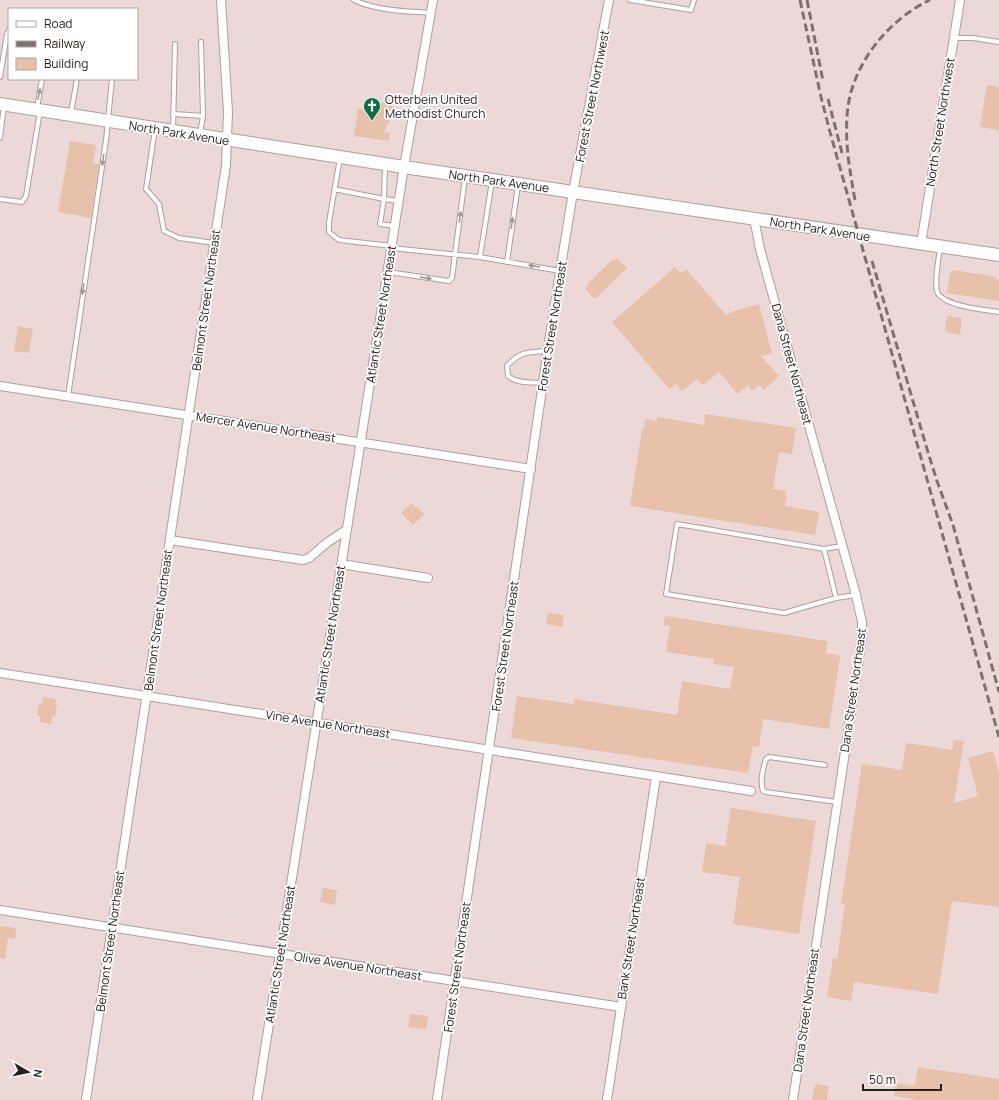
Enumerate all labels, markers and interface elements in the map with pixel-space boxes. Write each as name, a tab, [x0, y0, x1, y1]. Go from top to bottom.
legend	[8, 8, 138, 80]
text: Road	[44, 15, 72, 32]
street label: Forest Street Northwest	[571, 28, 613, 163]
text: Railway	[44, 35, 86, 52]
text: Building	[44, 55, 88, 72]
street label: North Street Northwest	[921, 56, 959, 188]
one-way arrow	[36, 88, 42, 101]
place label: Otterbein United Methodist Church	[385, 91, 485, 122]
church icon: Otterbein United Methodist Church	[362, 96, 382, 121]
street label: North Park Avenue	[128, 117, 230, 149]
one-way arrow	[100, 154, 106, 166]
street label: North Park Avenue	[448, 166, 550, 196]
one-way arrow	[457, 211, 463, 223]
street label: North Park Avenue	[769, 213, 871, 245]
one-way arrow	[509, 217, 515, 229]
street label: Belmont Street Northeast	[188, 228, 224, 372]
street label: Atlantic Street Northeast	[362, 244, 400, 384]
street label: Forest Street Northeast	[533, 260, 571, 392]
one-way arrow	[528, 263, 540, 269]
one-way arrow	[420, 275, 432, 281]
one-way arrow	[80, 283, 86, 295]
street label: Dana Street Northeast	[768, 302, 816, 427]
street label: Mercer Avenue Northeast	[195, 408, 337, 446]
street label: Belmont Street Northeast	[140, 548, 176, 692]
street label: Atlantic Street Northeast	[311, 564, 349, 704]
street label: Forest Street Northeast	[487, 579, 523, 712]
street label: Dana Street Northeast	[836, 627, 870, 753]
street label: Vine Avenue Northeast	[264, 706, 392, 742]
street label: Belmont Street Northeast	[92, 869, 128, 1013]
street label: Bank Street Northeast	[613, 876, 649, 1000]
street label: Atlantic Street Northeast	[261, 884, 299, 1024]
street label: Forest Street Northeast	[439, 900, 475, 1033]
street label: Olive Avenue Northeast	[293, 947, 423, 985]
street label: Dana Street Northeast	[789, 947, 823, 1073]
north arrow	[8, 1052, 48, 1092]
scale bar	[863, 1066, 941, 1092]
text: N	[30, 1069, 46, 1079]
text: 50 m	[869, 1071, 896, 1088]

